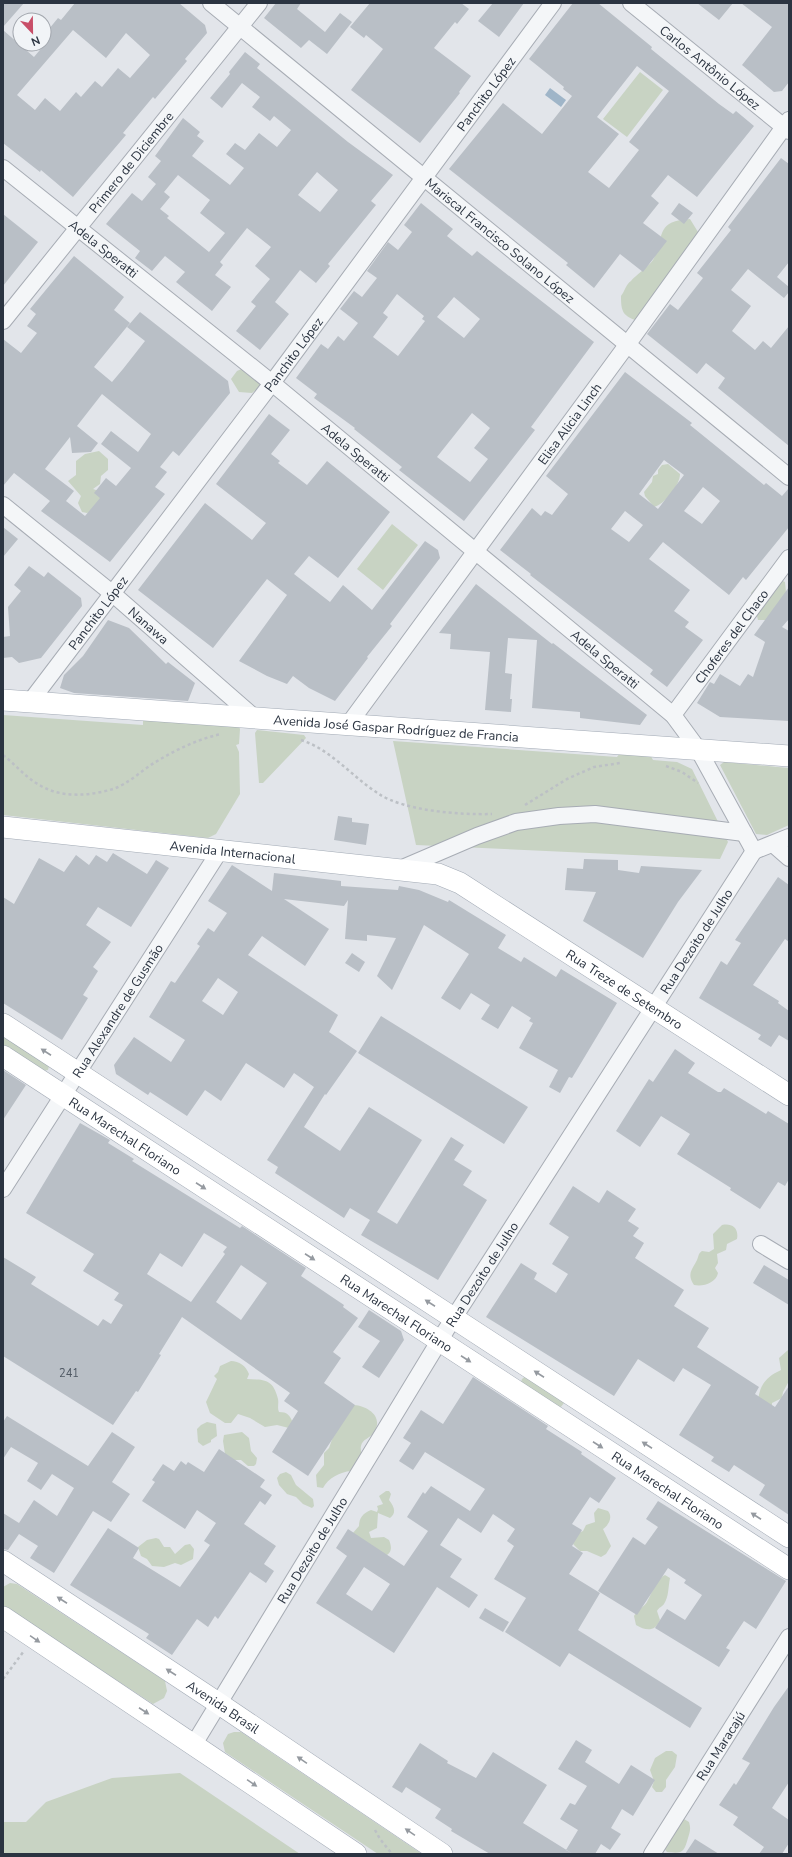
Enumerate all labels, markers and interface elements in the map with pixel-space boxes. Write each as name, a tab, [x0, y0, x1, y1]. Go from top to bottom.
north arrow	[12, 12, 52, 52]
street label: Carlos Antônio López	[655, 22, 764, 114]
text: N	[29, 32, 42, 49]
street label: Panchito López	[453, 54, 520, 135]
street label: Primero de Diciembre	[85, 108, 178, 217]
street label: Mariscal Francisco Solano López	[421, 174, 578, 308]
street label: Adela Speratti	[65, 216, 142, 283]
street label: Panchito López	[260, 314, 328, 396]
street label: Elisa Alicia Linch	[534, 379, 606, 469]
street label: Adela Speratti	[317, 419, 393, 487]
street label: Panchito López	[65, 573, 132, 654]
street label: Choferes del Chaco	[691, 586, 773, 688]
street label: Nanawa	[124, 603, 172, 649]
street label: Adela Speratti	[567, 626, 643, 693]
street label: Avenida José Gaspar Rodríguez de Francia	[273, 711, 519, 747]
street label: Avenida Internacional	[169, 837, 297, 869]
street label: Rua Dezoito de Julho	[656, 886, 737, 998]
street label: Rua Alexandre de Gusmão	[69, 941, 168, 1082]
street label: Rua Treze de Setembro	[562, 946, 686, 1034]
one-way arrow	[40, 1049, 51, 1056]
street label: Rua Marechal Floriano	[65, 1093, 184, 1180]
one-way arrow	[196, 1182, 207, 1190]
street label: Rua Dezoito de Julho	[442, 1219, 523, 1331]
one-way arrow	[305, 1253, 315, 1261]
street label: Rua Marechal Floriano	[336, 1270, 456, 1357]
one-way arrow	[424, 1299, 435, 1307]
one-way arrow	[461, 1355, 471, 1363]
house number: 241	[59, 1366, 79, 1381]
one-way arrow	[533, 1370, 544, 1378]
one-way arrow	[593, 1441, 603, 1449]
one-way arrow	[642, 1441, 653, 1449]
street label: Rua Marechal Floriano	[608, 1448, 727, 1534]
street label: Rua Dezoito de Julho	[274, 1494, 352, 1607]
one-way arrow	[750, 1512, 762, 1519]
one-way arrow	[57, 1596, 67, 1604]
one-way arrow	[30, 1635, 40, 1643]
one-way arrow	[165, 1668, 176, 1676]
street label: Avenida Brasil	[183, 1677, 263, 1738]
one-way arrow	[138, 1707, 149, 1715]
street label: Rua Maracajú	[692, 1708, 750, 1784]
one-way arrow	[296, 1756, 308, 1763]
one-way arrow	[246, 1779, 257, 1787]
one-way arrow	[404, 1828, 415, 1836]

